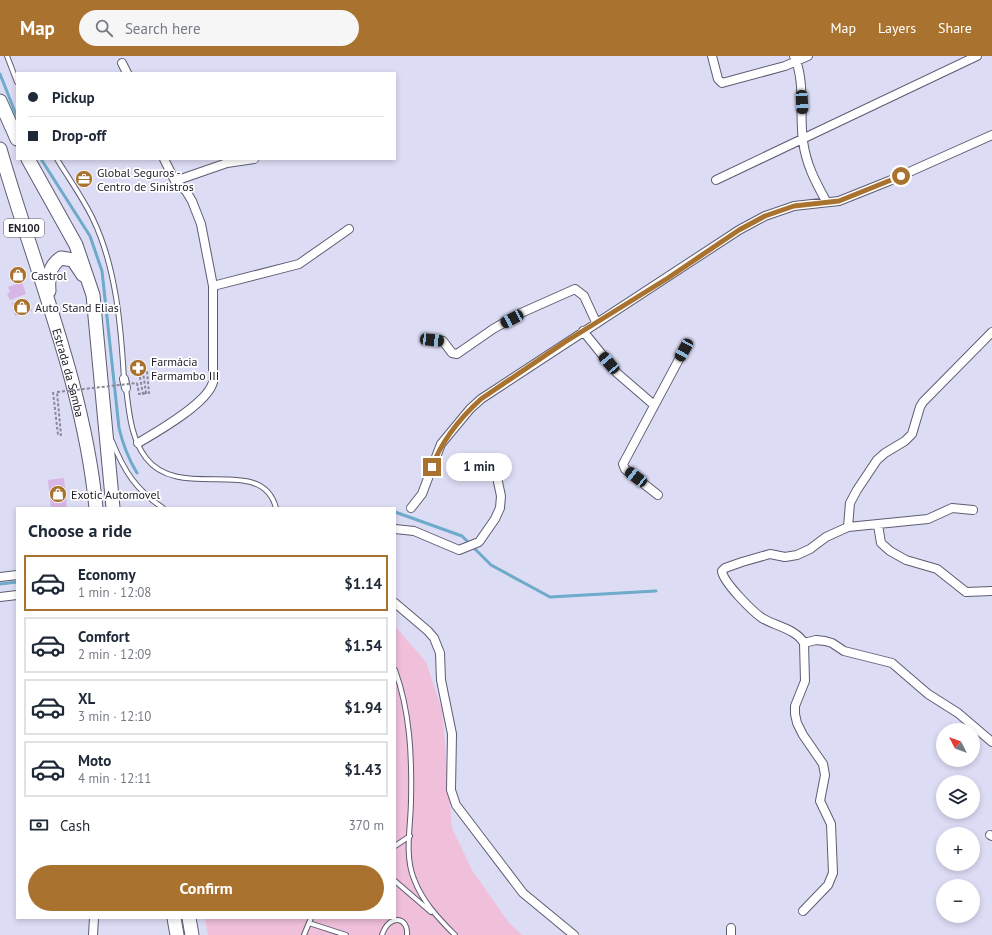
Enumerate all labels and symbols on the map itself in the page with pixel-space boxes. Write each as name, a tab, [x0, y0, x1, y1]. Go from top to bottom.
car	[795, 90, 809, 114]
place label: Global Seguros - Centro de Sinistros	[97, 165, 194, 194]
route start	[892, 167, 910, 185]
office icon: Global Seguros - Centro de Sinistros	[74, 169, 94, 189]
road number: EN100	[4, 219, 44, 237]
shop icon: Castrol	[8, 265, 28, 285]
place label: Castrol	[31, 268, 67, 283]
shop icon: Auto Stand Elias	[12, 297, 32, 317]
place label: Auto Stand Elias	[35, 300, 119, 315]
car	[499, 308, 525, 330]
street label: Estrada da Samba	[50, 326, 88, 418]
car	[419, 333, 445, 347]
car	[673, 337, 695, 363]
car	[597, 350, 621, 376]
place label: Farmácia Farmambo III	[151, 354, 219, 383]
pharmacy icon: Farmácia Farmambo III	[128, 358, 148, 378]
callout: 1 min	[446, 453, 512, 481]
route end	[423, 458, 441, 476]
car	[623, 465, 649, 489]
shop icon: Exotic Automovel	[48, 484, 68, 504]
place label: Exotic Automovel	[71, 487, 161, 502]
north arrow	[936, 723, 980, 767]

